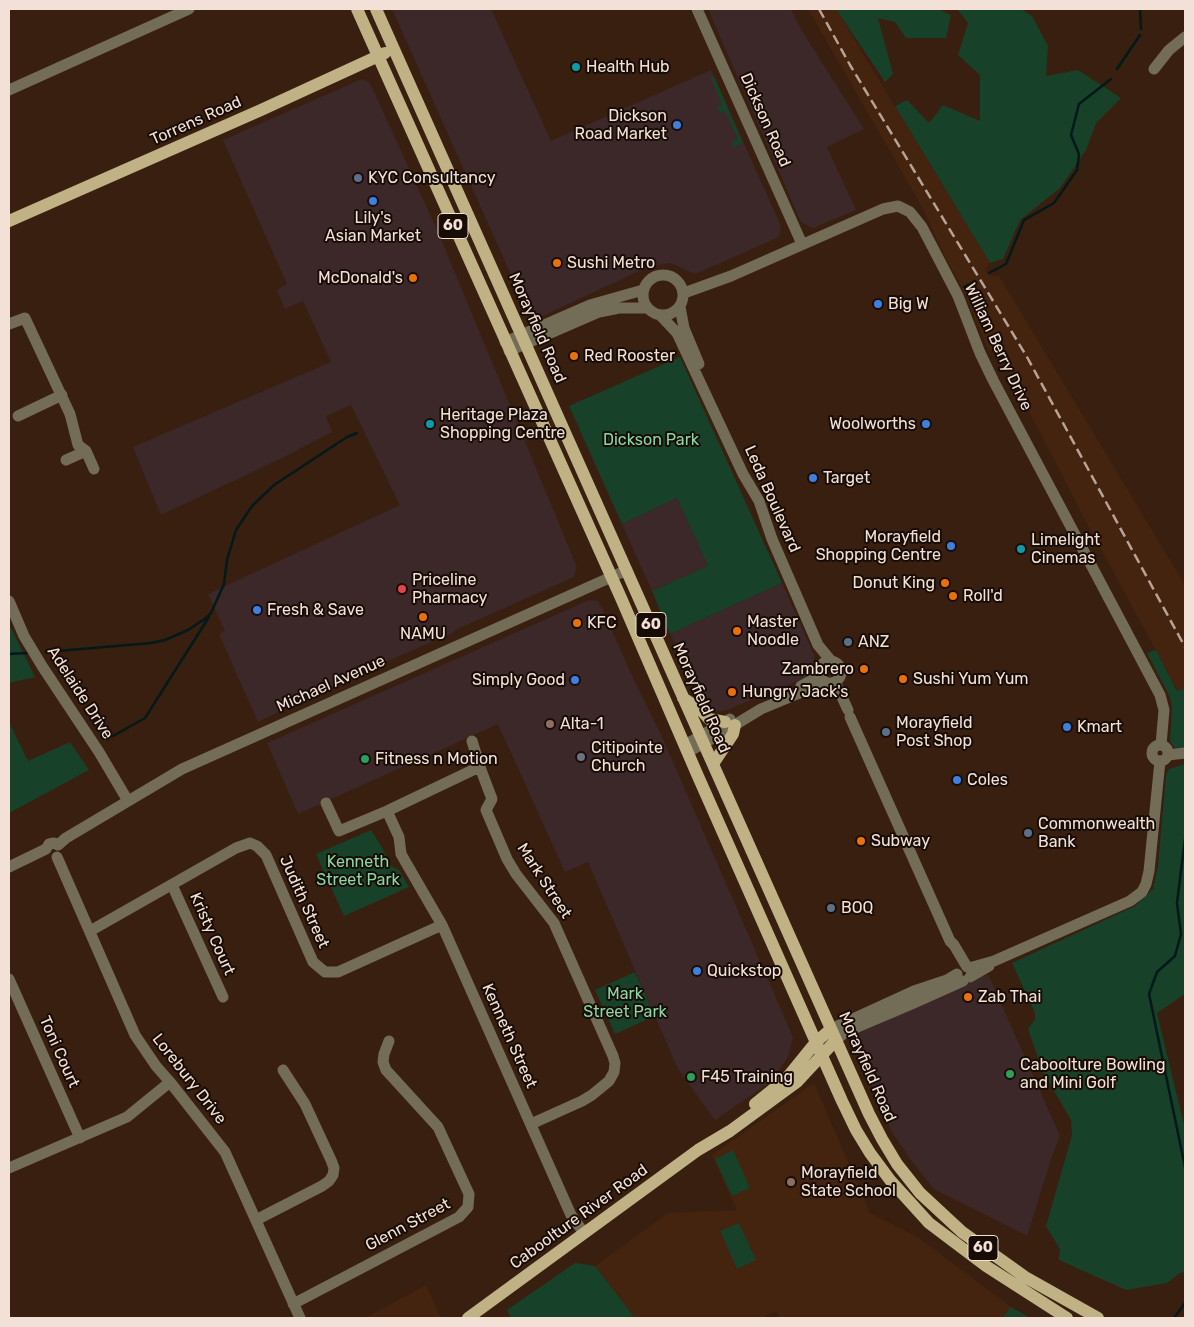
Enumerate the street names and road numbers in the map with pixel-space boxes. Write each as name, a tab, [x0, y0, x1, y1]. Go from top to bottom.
street label: Dickson Road	[736, 70, 794, 170]
street label: Torrens Road	[148, 92, 244, 150]
road number: 60	[438, 214, 468, 238]
street label: Morayfield Road	[504, 270, 570, 386]
street label: William Berry Drive	[960, 280, 1036, 414]
street label: Leda Boulevard	[740, 443, 804, 555]
road number: 60	[636, 612, 666, 638]
street label: Morayfield Road	[668, 640, 734, 756]
street label: Adelaide Drive	[43, 643, 117, 743]
street label: Michael Avenue	[274, 651, 388, 717]
street label: Mark Street	[513, 840, 575, 922]
street label: Judith Street	[275, 853, 333, 951]
street label: Kristy Court	[185, 890, 239, 978]
street label: Kenneth Street	[477, 981, 541, 1091]
street label: Morayfield Road	[834, 1009, 900, 1125]
street label: Toni Court	[35, 1013, 83, 1091]
street label: Lorebury Drive	[148, 1030, 230, 1128]
street label: Caboolture River Road	[506, 1161, 652, 1273]
street label: Glenn Street	[362, 1195, 454, 1255]
road number: 60	[968, 1236, 998, 1260]

